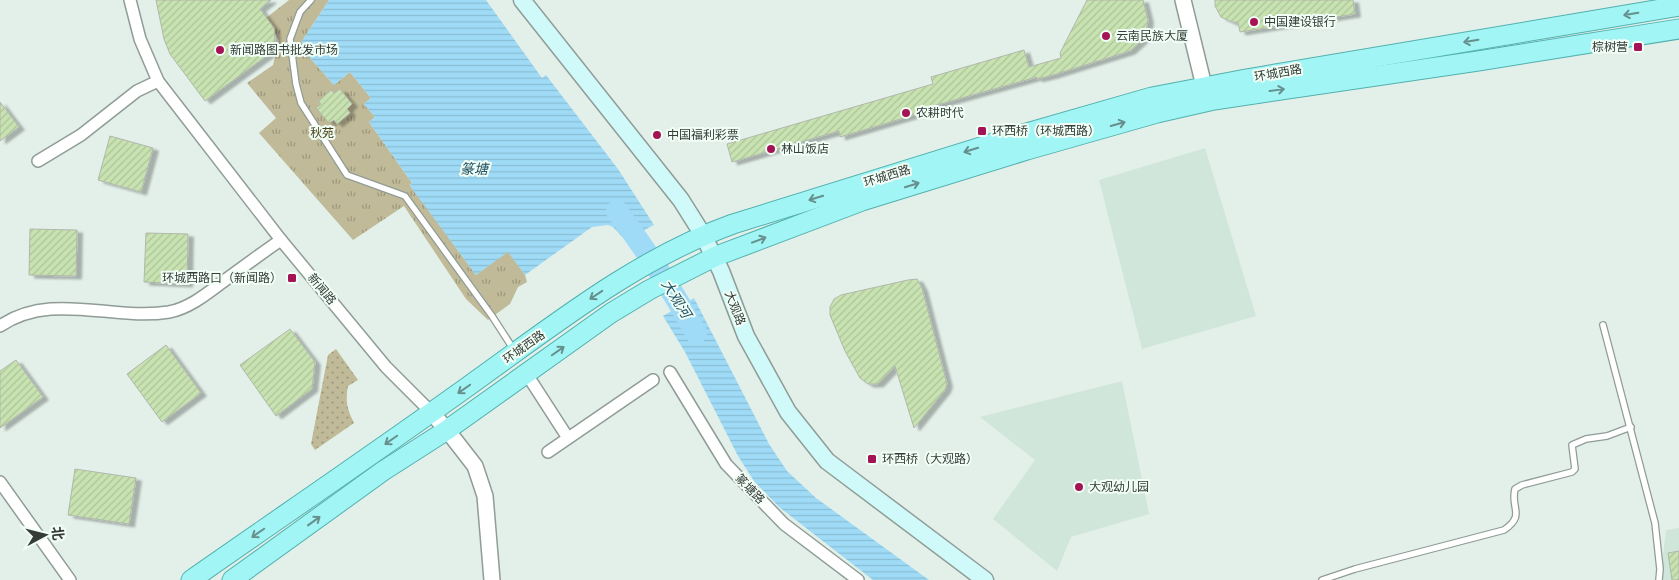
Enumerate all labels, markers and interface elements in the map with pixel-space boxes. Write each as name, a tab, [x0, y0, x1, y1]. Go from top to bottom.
one-way arrow	[1623, 9, 1639, 19]
place label: 中国建设银行	[1264, 15, 1336, 29]
marker: 中国建设银行	[1248, 16, 1260, 28]
place label: 云南民族大厦	[1116, 29, 1188, 43]
marker: 云南民族大厦	[1100, 30, 1112, 42]
one-way arrow	[1463, 36, 1479, 46]
place label: 棕树营	[1592, 40, 1628, 54]
marker: 棕树营	[1632, 41, 1644, 53]
place label: 新闻路图书批发市场	[230, 43, 338, 57]
marker: 新闻路图书批发市场	[214, 44, 226, 56]
street label: 环城西路	[1253, 62, 1303, 84]
one-way arrow	[1269, 85, 1285, 95]
place label: 农耕时代	[916, 106, 964, 120]
marker: 农耕时代	[900, 107, 912, 119]
one-way arrow	[1110, 119, 1126, 129]
place label: 环西桥（环城西路）	[992, 124, 1100, 138]
marker: 环西桥（环城西路）	[976, 125, 988, 137]
park label: 秋苑	[310, 126, 334, 140]
place label: 中国福利彩票	[667, 128, 739, 142]
marker: 中国福利彩票	[651, 129, 663, 141]
place label: 林山饭店	[781, 142, 829, 156]
marker: 林山饭店	[765, 143, 777, 155]
one-way arrow	[964, 146, 980, 155]
water label: 篆塘	[460, 161, 490, 178]
street label: 环城西路	[862, 162, 912, 190]
one-way arrow	[904, 180, 920, 190]
one-way arrow	[808, 194, 824, 204]
one-way arrow	[751, 235, 766, 244]
place label: 环城西路口（新闻路）	[162, 271, 282, 285]
street label: 新闻路	[305, 271, 339, 307]
marker: 环城西路口（新闻路）	[286, 272, 298, 284]
water label: 大观河	[658, 277, 696, 324]
street label: 大观路	[722, 289, 748, 327]
one-way arrow	[589, 290, 603, 300]
street label: 环城西路	[500, 327, 548, 367]
one-way arrow	[551, 346, 565, 356]
one-way arrow	[457, 384, 471, 394]
one-way arrow	[384, 435, 398, 445]
place label: 环西桥（大观路）	[882, 452, 978, 466]
marker: 环西桥（大观路）	[866, 453, 878, 465]
street label: 篆塘路	[732, 471, 768, 507]
place label: 大观幼儿园	[1089, 480, 1149, 494]
marker: 大观幼儿园	[1073, 481, 1085, 493]
north arrow	[20, 510, 70, 560]
one-way arrow	[307, 515, 320, 526]
text: 北	[48, 525, 67, 541]
one-way arrow	[251, 528, 265, 538]

